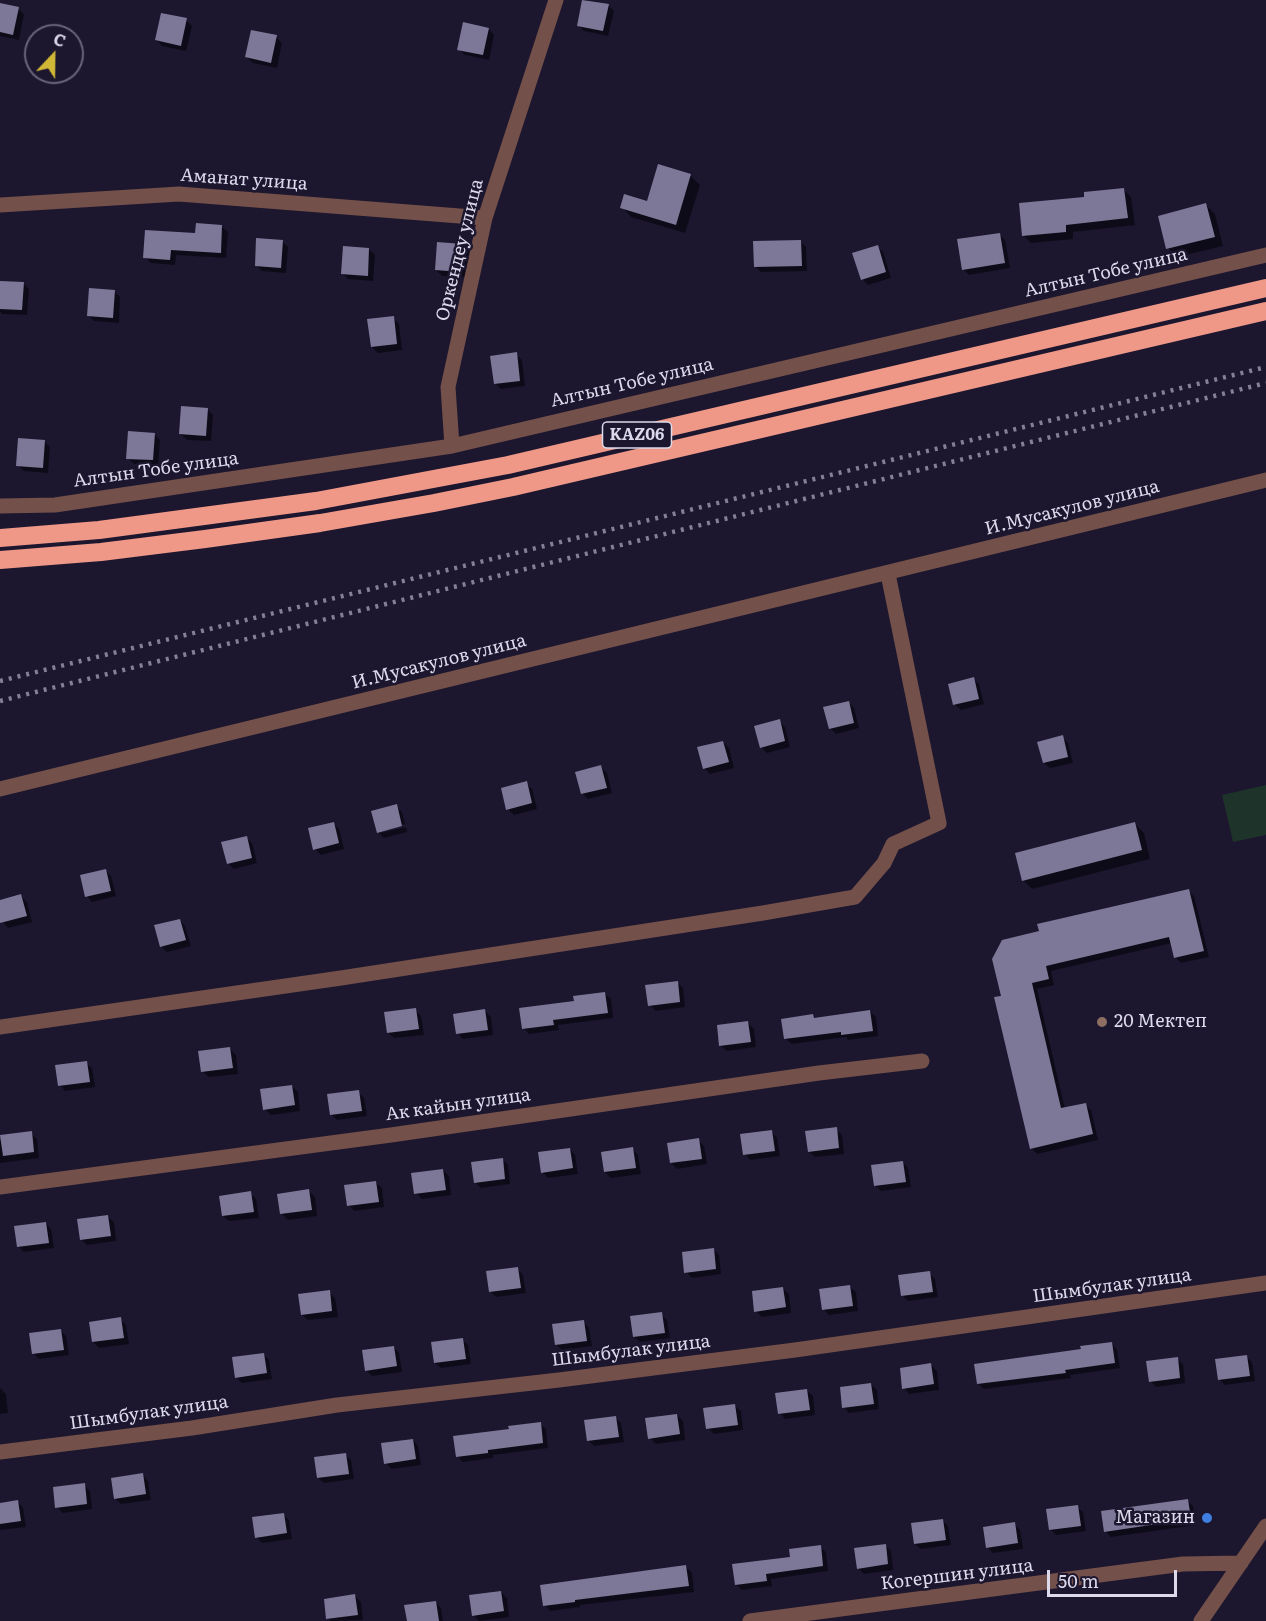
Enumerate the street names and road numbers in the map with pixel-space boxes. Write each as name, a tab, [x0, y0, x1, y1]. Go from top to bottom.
street label: Аманат улица	[180, 165, 308, 195]
street label: Оркендеу улица	[432, 177, 488, 323]
street label: Алтын Тобе улица	[1022, 244, 1190, 302]
street label: Алтын Тобе улица	[548, 354, 716, 412]
road number: KАZ06	[602, 422, 672, 448]
street label: Алтын Тобе улица	[72, 448, 240, 492]
street label: И.Мусакулов улица	[983, 476, 1161, 540]
street label: И.Мусакулов улица	[350, 630, 528, 694]
street label: Ак кайын улица	[384, 1084, 532, 1126]
street label: Шымбулак улица	[1031, 1264, 1193, 1308]
street label: Шымбулак улица	[550, 1331, 712, 1371]
street label: Шымбулак улица	[68, 1391, 230, 1435]
street label: Когершин улица	[880, 1555, 1034, 1595]

